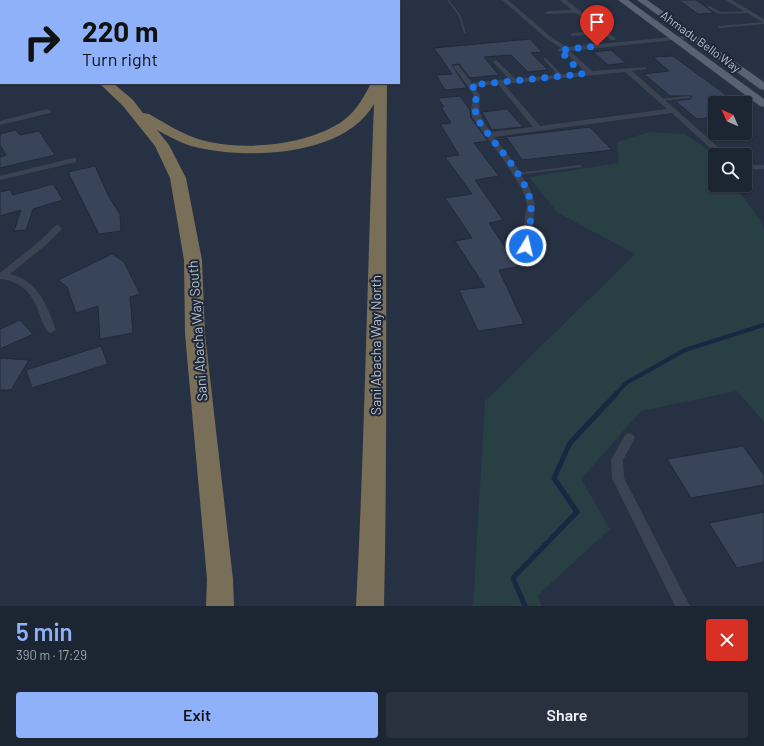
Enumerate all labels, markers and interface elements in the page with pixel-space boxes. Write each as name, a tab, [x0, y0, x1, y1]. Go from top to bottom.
pin	[580, 5, 614, 46]
street label: Ahmadu Bello Way	[658, 7, 744, 75]
icon: arrive	[586, 11, 608, 33]
text: 220 m	[82, 14, 158, 48]
icon: right	[16, 16, 68, 68]
text: Turn right	[82, 48, 158, 70]
north arrow	[708, 96, 752, 140]
map controls	[708, 96, 752, 192]
button: search	[708, 148, 752, 192]
position arrow	[505, 225, 547, 267]
street label: Sani Abacha Way South	[184, 260, 210, 402]
street label: Sani Abacha Way North	[367, 275, 384, 415]
text: 5 min	[16, 617, 73, 646]
button: close	[706, 619, 748, 661]
text: 390 m · 17:29	[16, 647, 87, 663]
button: Exit	[16, 692, 378, 738]
button: Share	[386, 692, 748, 738]

